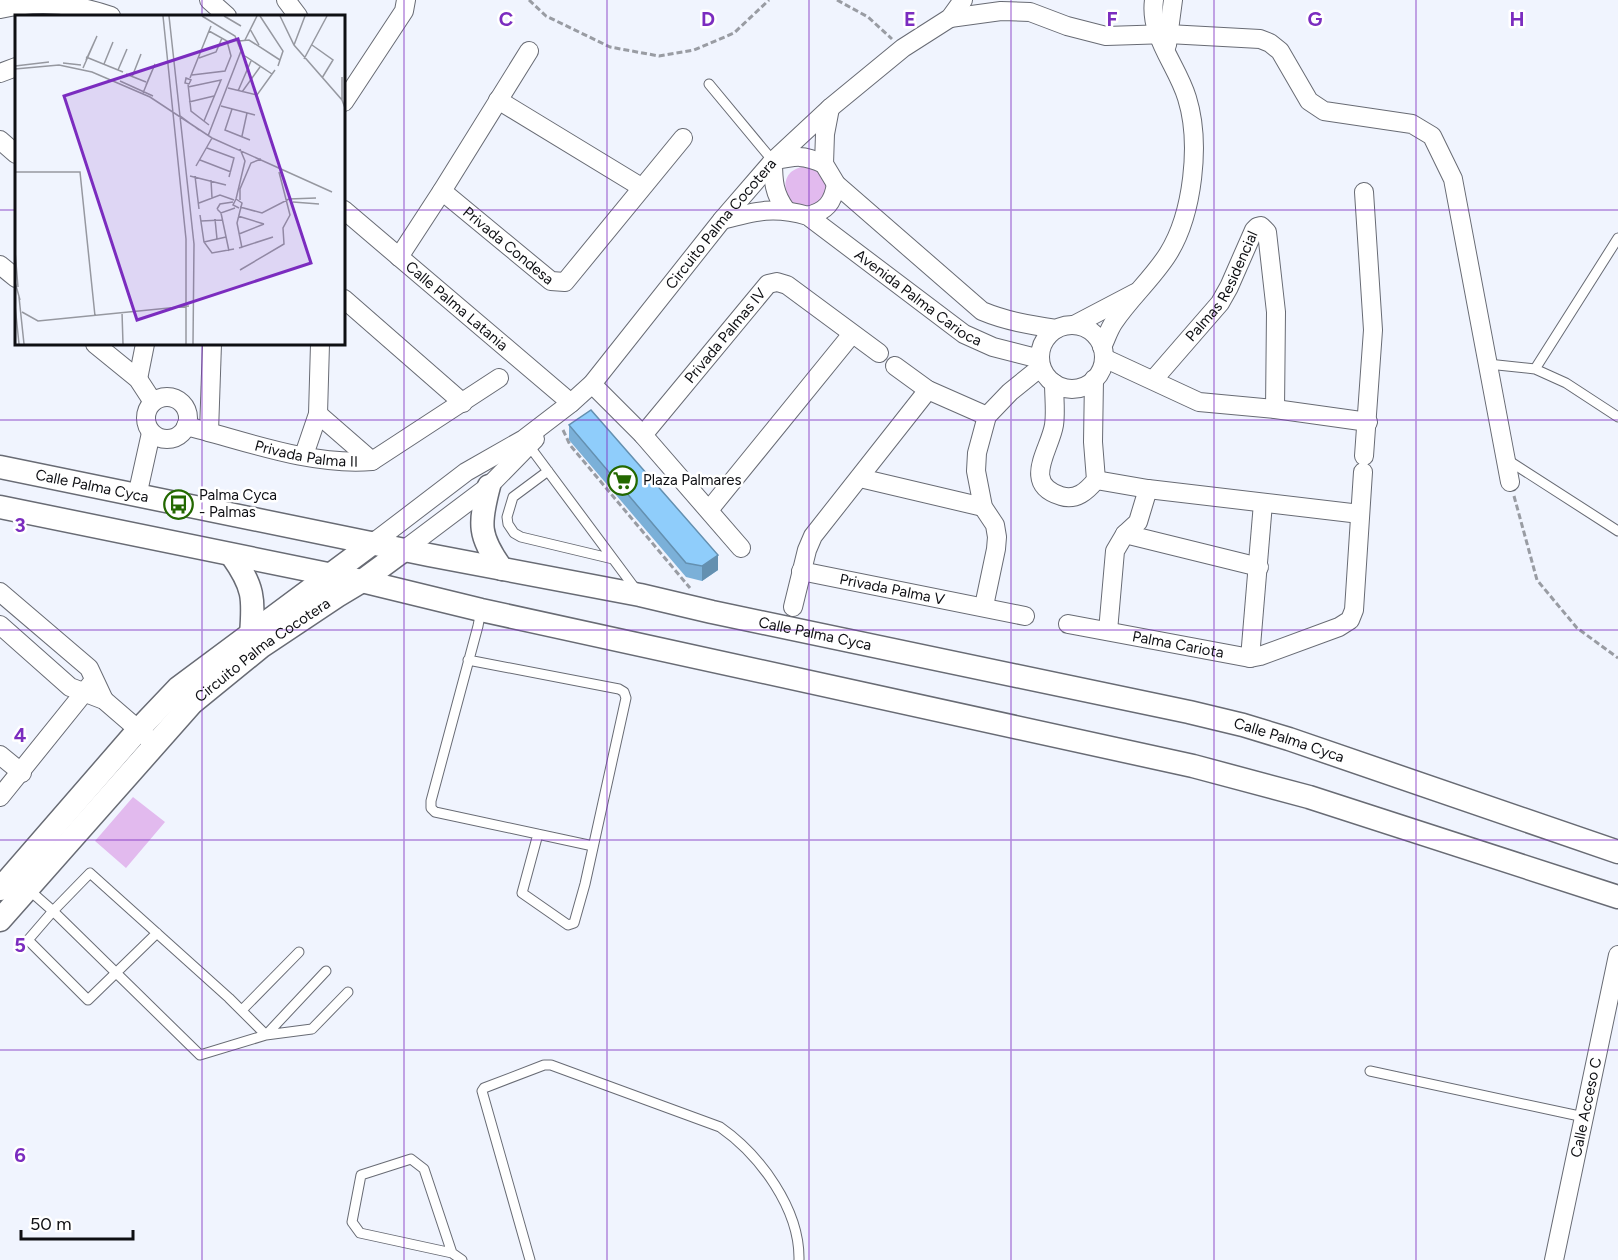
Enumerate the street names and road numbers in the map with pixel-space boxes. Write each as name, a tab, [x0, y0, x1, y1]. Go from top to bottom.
street label: Circuito Palma Cocotera	[662, 155, 780, 293]
street label: Privada Condesa	[459, 203, 557, 288]
street label: Palmas Residencial	[1182, 228, 1261, 345]
street label: Avenida Palma Carioca	[851, 246, 984, 350]
street label: Calle Palma Latania	[402, 257, 512, 354]
street label: Privada Palmas IV	[681, 284, 770, 387]
street label: Privada Palma II	[253, 436, 358, 471]
street label: Calle Palma Cyca	[34, 466, 150, 506]
street label: Privada Palma V	[838, 570, 947, 609]
street label: Circuito Palma Cocotera	[191, 594, 334, 706]
street label: Calle Palma Cyca	[757, 613, 873, 654]
street label: Palma Cariota	[1131, 627, 1225, 662]
street label: Calle Palma Cyca	[1232, 714, 1347, 766]
street label: Calle Acceso C	[1567, 1055, 1605, 1159]

